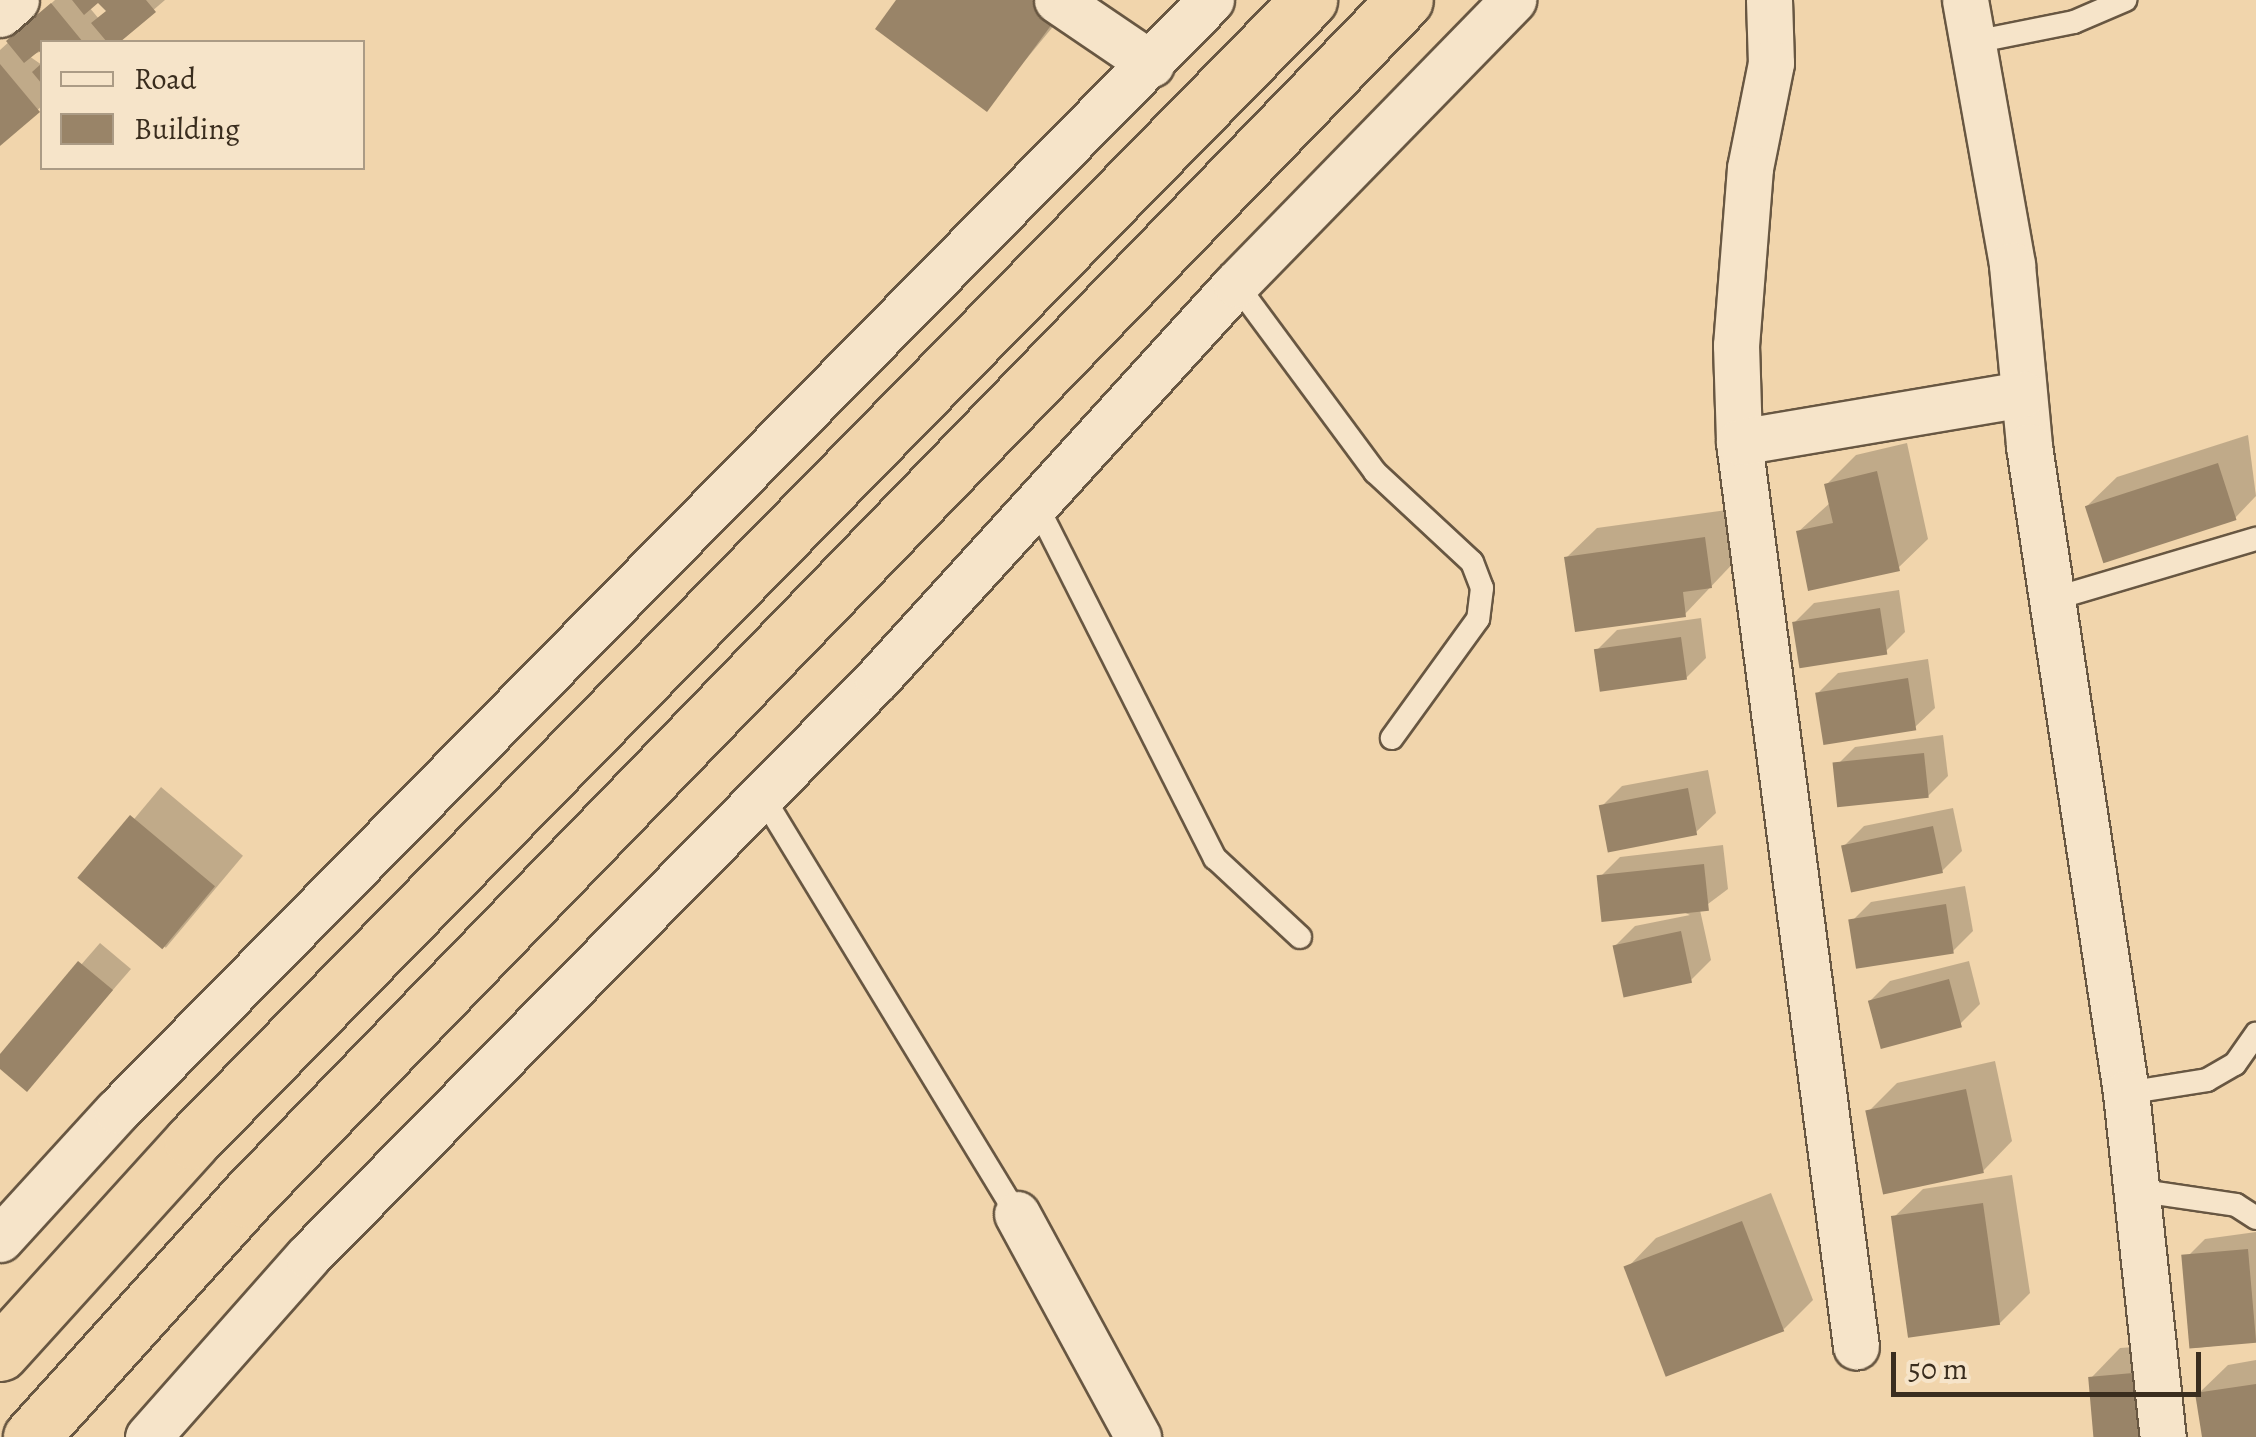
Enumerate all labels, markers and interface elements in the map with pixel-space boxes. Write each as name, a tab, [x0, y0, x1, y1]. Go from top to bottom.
legend	[40, 40, 365, 170]
text: Road	[134, 59, 196, 99]
text: Building	[134, 109, 240, 149]
scale bar	[1896, 1332, 2206, 1394]
text: 50 m	[1908, 1349, 1968, 1389]

